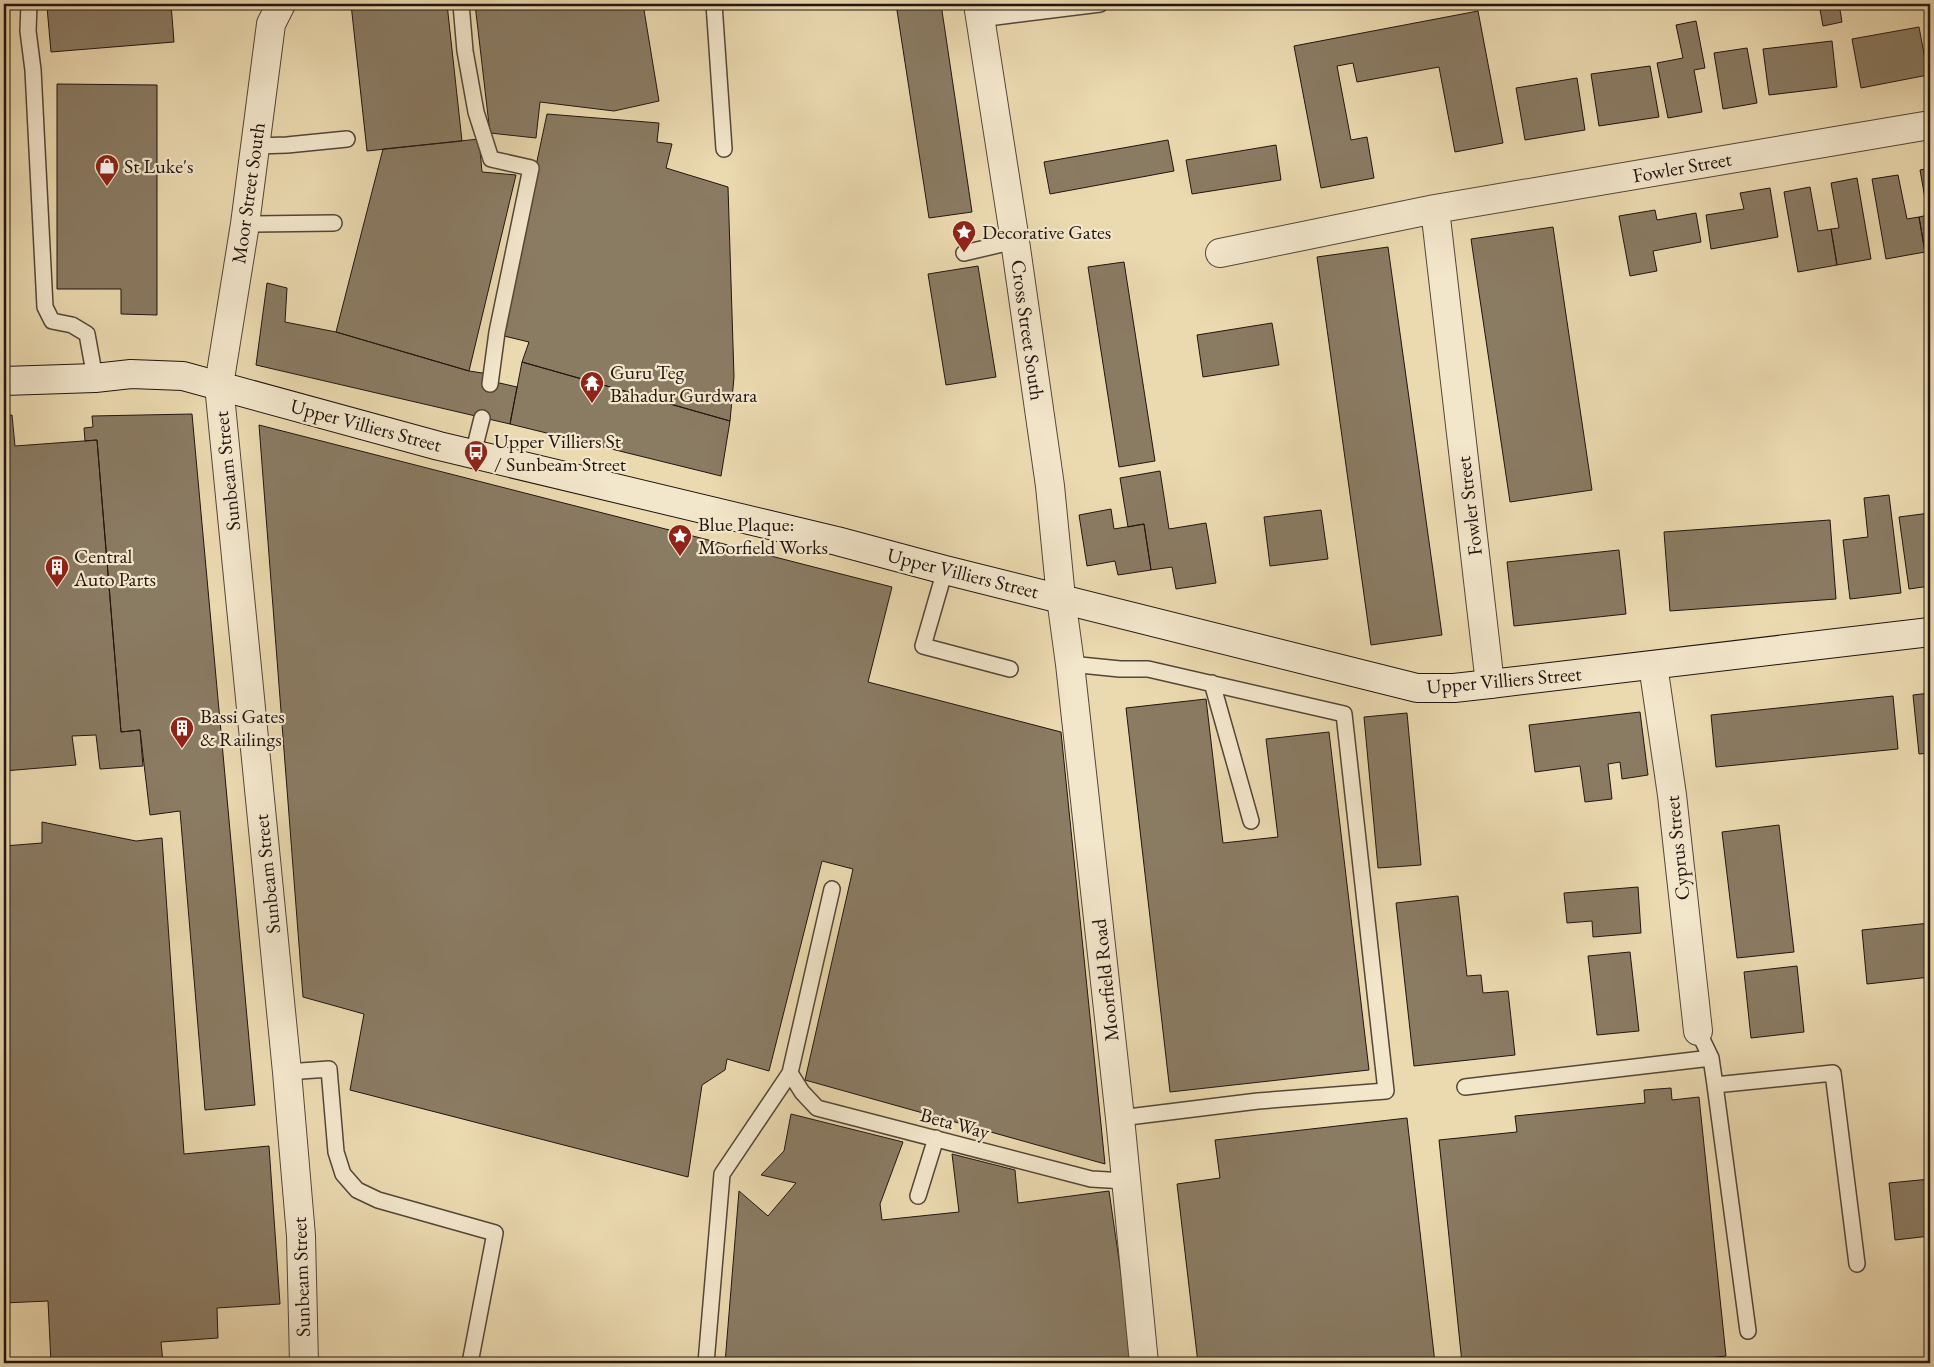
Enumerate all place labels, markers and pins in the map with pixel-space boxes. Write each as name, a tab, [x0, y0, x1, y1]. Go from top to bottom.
shop icon: St Luke's	[94, 153, 120, 187]
place label: St Luke's	[124, 153, 193, 179]
place icon: Decorative Gates	[951, 219, 977, 253]
place label: Decorative Gates	[982, 219, 1111, 245]
place label: Guru Teg Bahadur Gurdwara	[610, 359, 757, 408]
temple icon: Guru Teg Bahadur Gurdwara	[579, 370, 605, 404]
place label: Upper Villiers St / Sunbeam Street	[494, 428, 627, 477]
bus stop icon: Upper Villiers St / Sunbeam Street	[463, 439, 489, 473]
place label: Blue Plaque: Moorfield Works	[698, 511, 828, 560]
place icon: Blue Plaque: Moorfield Works	[667, 523, 693, 557]
place label: Central Auto Parts	[73, 543, 156, 592]
building icon: Central Auto Parts	[44, 554, 70, 588]
place label: Bassi Gates & Railings	[200, 703, 285, 752]
building icon: Bassi Gates & Railings	[169, 715, 195, 749]

